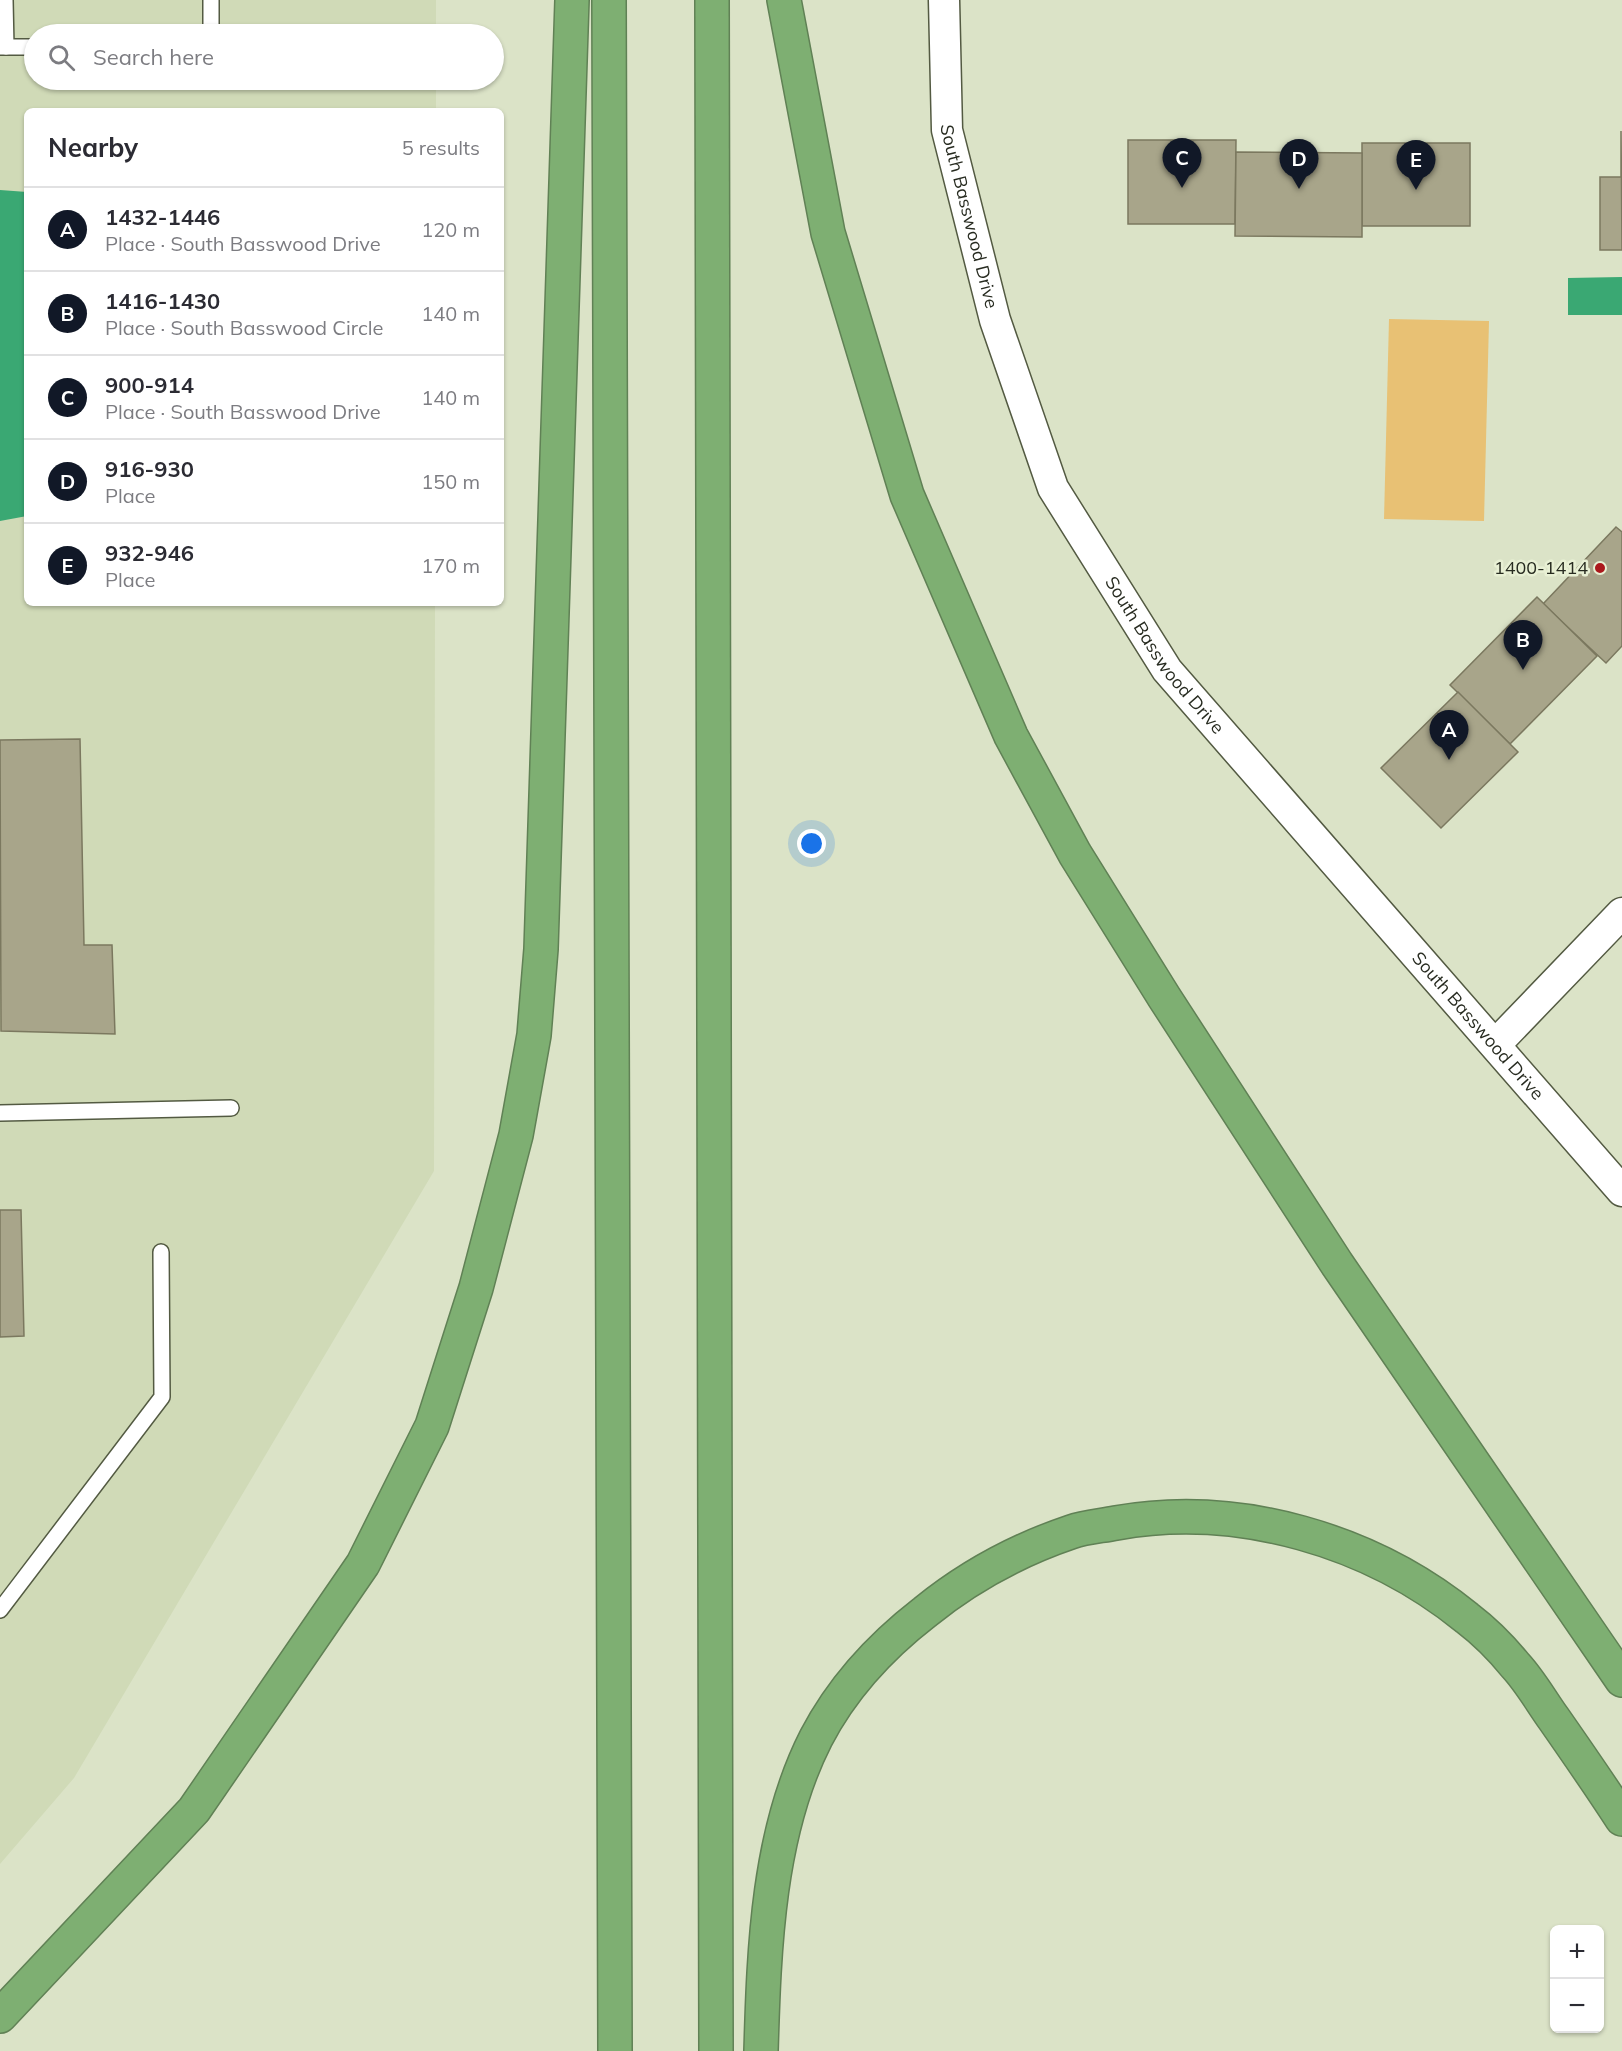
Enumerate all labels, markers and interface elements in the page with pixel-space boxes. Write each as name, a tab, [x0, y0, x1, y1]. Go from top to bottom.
search box	[24, 24, 504, 90]
icon: search	[45, 41, 78, 74]
text: Search here	[93, 43, 214, 71]
street label: South Basswood Drive	[936, 124, 1004, 311]
text: Nearby	[48, 131, 138, 164]
text: 5 results	[402, 135, 480, 160]
pin: C	[1162, 138, 1202, 188]
pin: D	[1280, 140, 1318, 189]
pin: E	[1396, 140, 1436, 190]
text: 1432-1446	[105, 203, 220, 231]
text: A	[60, 217, 75, 242]
text: 120 m	[421, 217, 480, 242]
text: Place · South Basswood Drive	[105, 231, 381, 256]
text: 1416-1430	[105, 287, 220, 315]
text: B	[61, 301, 74, 326]
text: 140 m	[421, 301, 480, 326]
text: Place · South Basswood Circle	[105, 315, 383, 340]
text: 900-914	[105, 371, 194, 399]
text: C	[61, 385, 74, 410]
text: 140 m	[421, 385, 480, 410]
text: Place · South Basswood Drive	[105, 399, 381, 424]
text: 916-930	[105, 455, 194, 483]
text: D	[60, 469, 75, 494]
text: 150 m	[421, 469, 480, 494]
text: Place	[105, 483, 155, 508]
text: 932-946	[105, 539, 194, 567]
text: E	[62, 553, 73, 578]
text: 170 m	[421, 553, 480, 578]
place label: 1400-1414	[1494, 556, 1588, 579]
marker: 1400-1414	[1593, 561, 1607, 575]
text: Place	[105, 567, 155, 592]
street label: South Basswood Drive	[1100, 572, 1229, 738]
pin: B	[1504, 620, 1543, 670]
pin: A	[1430, 710, 1468, 760]
your location	[797, 829, 826, 858]
street label: South Basswood Drive	[1407, 947, 1549, 1104]
map controls	[1550, 1925, 1604, 2033]
button: +	[1550, 1925, 1604, 1979]
button: −	[1550, 1979, 1604, 2033]

